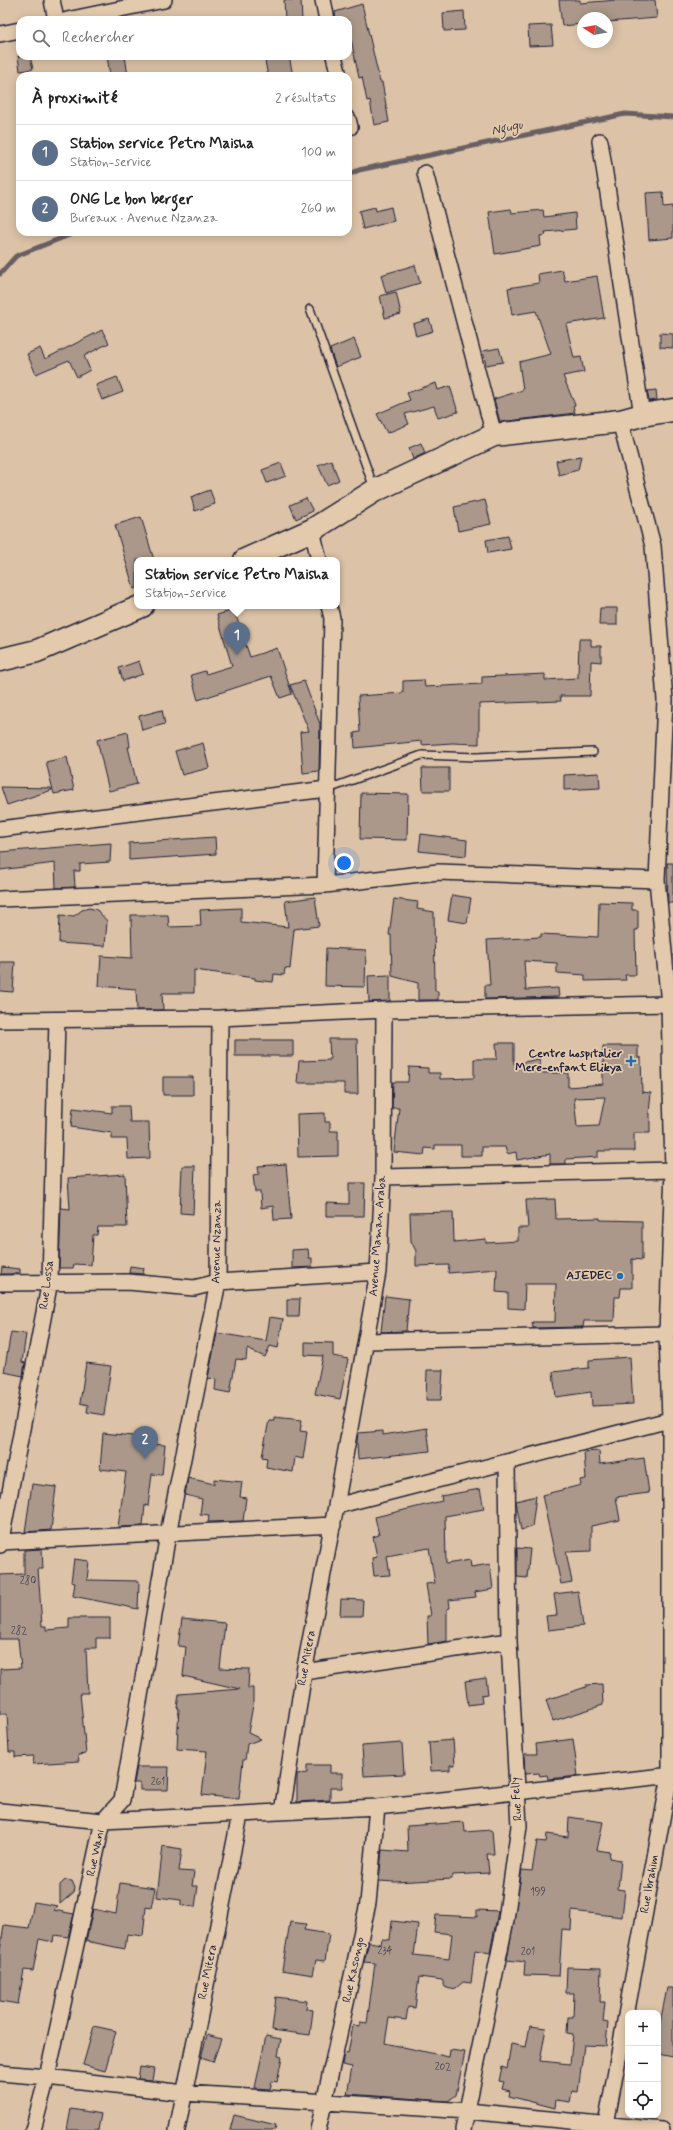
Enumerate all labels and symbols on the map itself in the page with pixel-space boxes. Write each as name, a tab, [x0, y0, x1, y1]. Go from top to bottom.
north arrow	[577, 12, 613, 48]
water label: Ngugu	[490, 116, 525, 142]
pin: 1	[224, 622, 250, 655]
your location	[334, 853, 354, 873]
place label: Centre hospitalier Mere-enfant Elikya	[515, 1046, 622, 1076]
marker: Centre hospitalier Mere-enfant Elikya	[625, 1055, 637, 1067]
street label: Avenue Maman Araba	[366, 1174, 390, 1297]
street label: Avenue Nzanza	[208, 1199, 226, 1284]
street label: Rue Lossa	[36, 1260, 58, 1310]
place label: AJEDEC	[566, 1268, 612, 1284]
marker: AJEDEC	[615, 1271, 625, 1281]
pin: 2	[132, 1426, 158, 1459]
house number: 280	[20, 1574, 36, 1588]
house number: 282	[11, 1624, 27, 1638]
street label: Rue Mitera	[294, 1629, 320, 1687]
house number: 261	[151, 1776, 165, 1789]
street label: Rue Felly	[507, 1776, 527, 1822]
street label: Rue Wani	[83, 1828, 109, 1878]
street label: Rue Ibrahim	[637, 1853, 663, 1915]
house number: 199	[530, 1886, 546, 1899]
street label: Rue Kasongo	[339, 1936, 369, 2004]
street label: Rue Mitera	[195, 1943, 221, 2001]
house number: 234	[377, 1945, 393, 1958]
house number: 201	[521, 1946, 535, 1959]
house number: 202	[435, 2061, 451, 2074]

